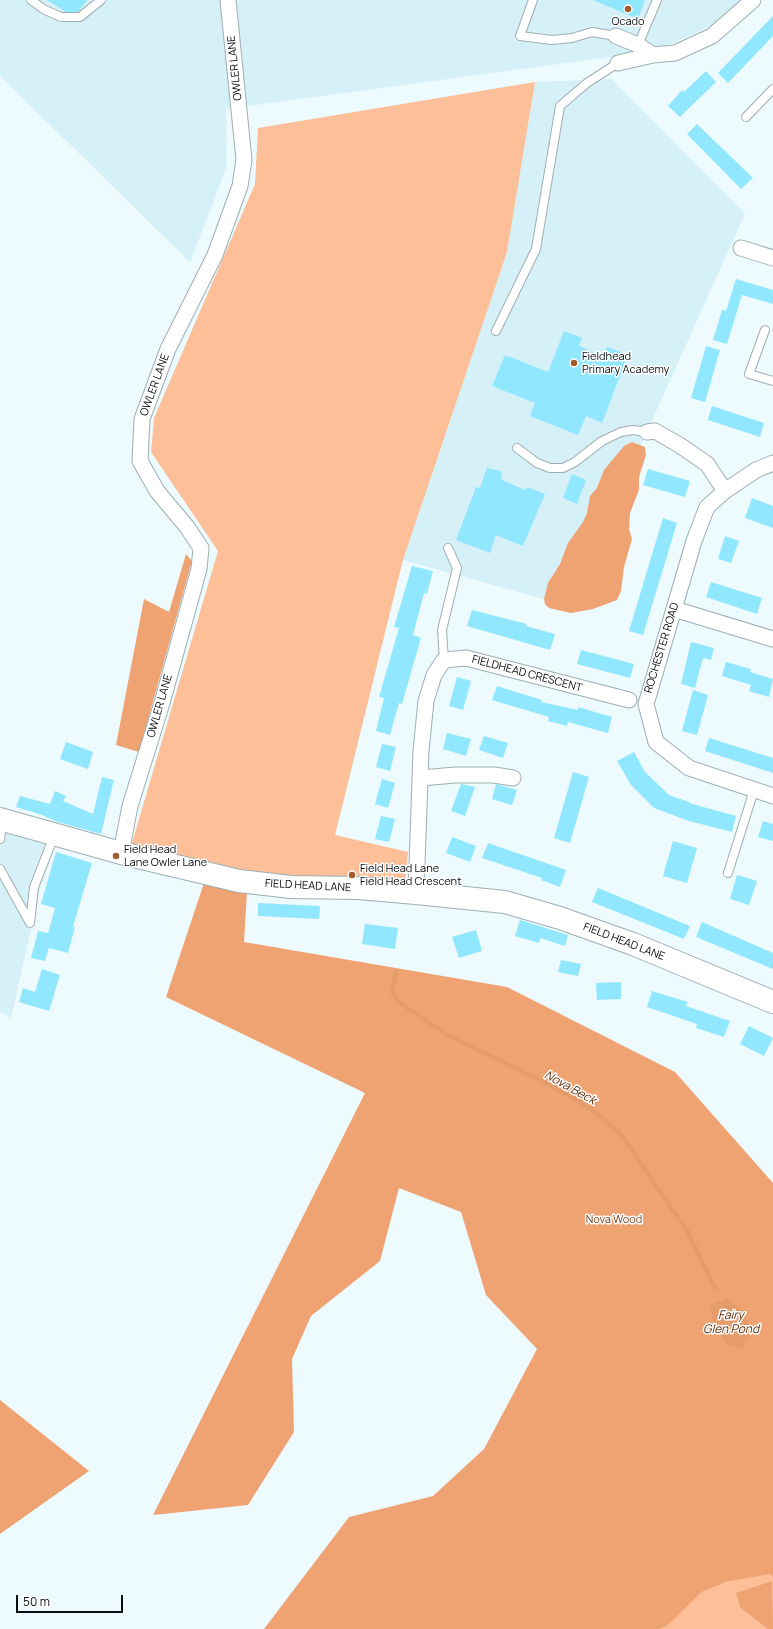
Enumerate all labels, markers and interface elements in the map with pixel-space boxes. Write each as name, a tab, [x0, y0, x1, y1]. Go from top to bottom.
marker: Ocado	[623, 4, 633, 14]
place label: Ocado	[611, 15, 645, 29]
street label: OWLER LANE	[225, 35, 245, 101]
place label: Fieldhead Primary Academy	[582, 350, 669, 376]
street label: OWLER LANE	[138, 352, 172, 418]
marker: Fieldhead Primary Academy	[569, 358, 579, 368]
street label: ROCHESTER ROAD	[642, 601, 682, 695]
street label: FIELDHEAD CRESCENT	[470, 653, 584, 695]
street label: OWLER LANE	[145, 673, 175, 739]
place label: Field Head Lane Owler Lane	[124, 843, 207, 869]
marker: Field Head Lane Owler Lane	[111, 851, 121, 861]
place label: Field Head Lane Field Head Crescent	[360, 862, 462, 888]
marker: Field Head Lane Field Head Crescent	[347, 870, 357, 880]
street label: FIELD HEAD LANE	[265, 877, 351, 895]
street label: FIELD HEAD LANE	[581, 920, 667, 964]
water label: Nova Beck	[542, 1068, 598, 1108]
park label: Nova Wood	[586, 1213, 642, 1227]
water label: Fairy Glen Pond	[703, 1309, 759, 1337]
scale bar	[18, 1587, 125, 1613]
text: 50 m	[23, 1593, 50, 1610]

